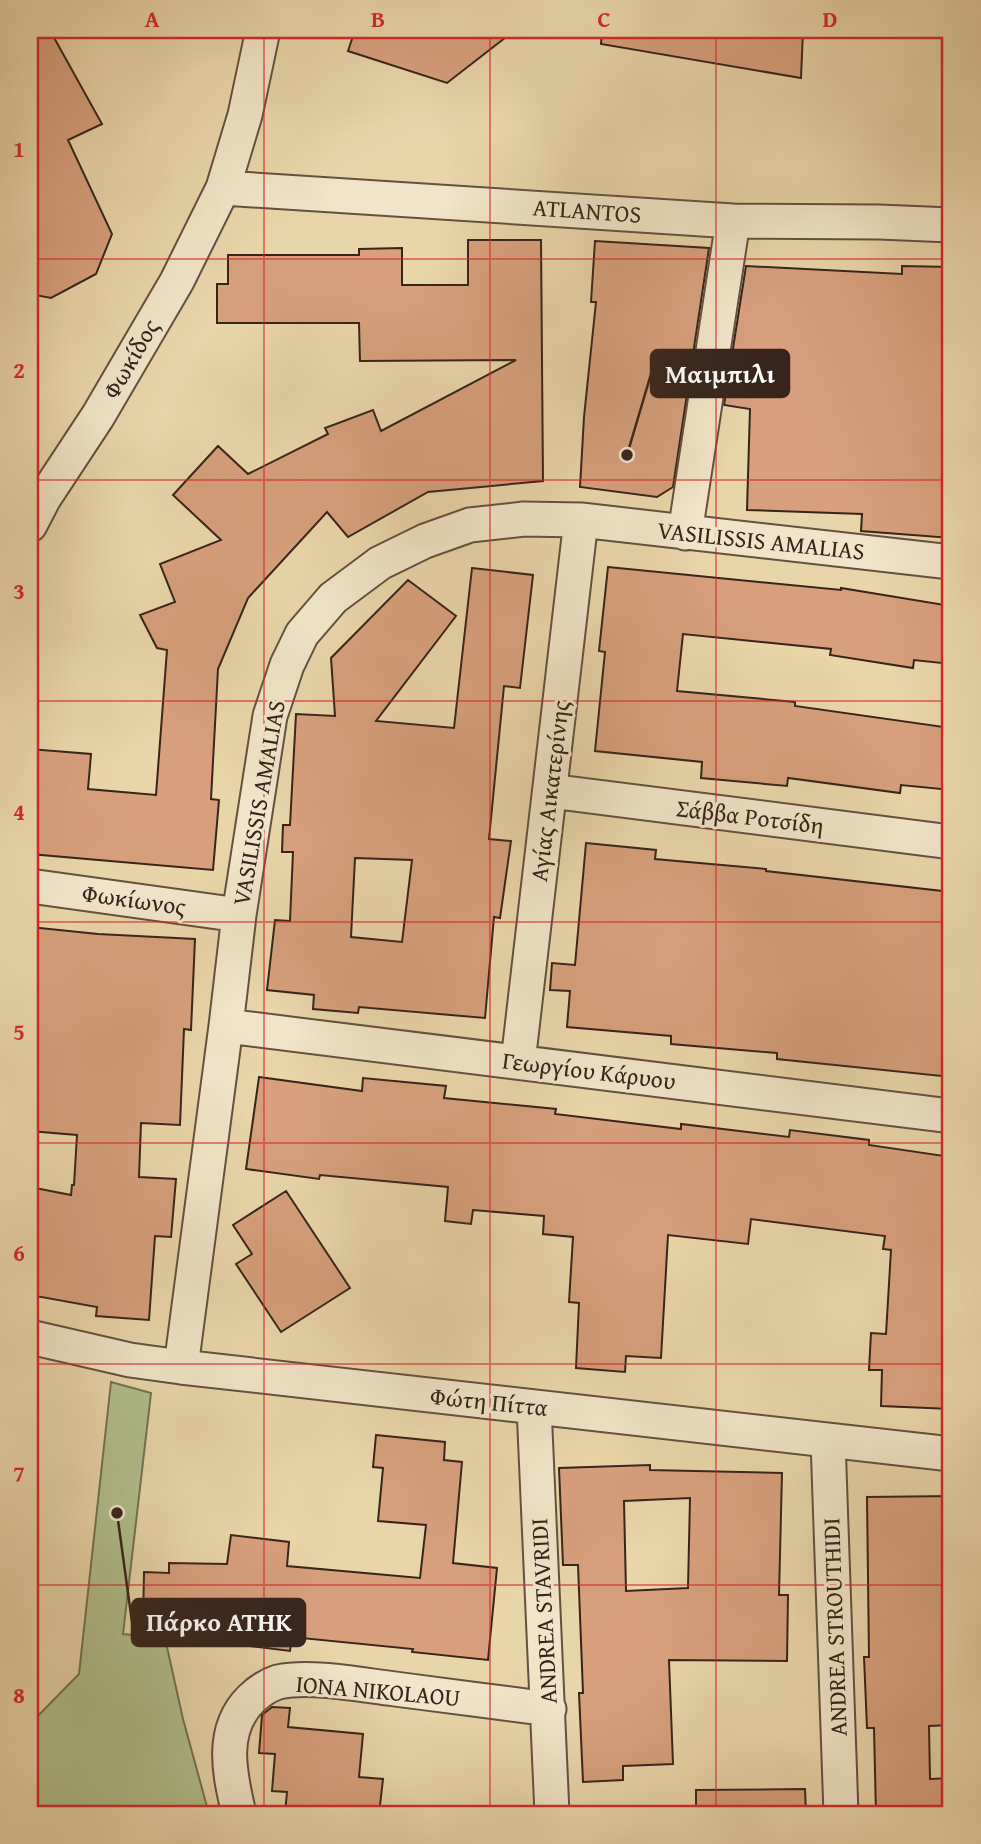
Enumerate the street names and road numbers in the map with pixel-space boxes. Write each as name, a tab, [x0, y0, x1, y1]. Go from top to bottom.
street label: ATLANTOS	[532, 189, 642, 232]
street label: Φωκίδος	[94, 312, 168, 405]
street label: VASILISSIS AMALIAS	[656, 512, 866, 569]
street label: VASILISSIS AMALIAS	[223, 697, 294, 908]
street label: Αγίας Αικατερίνης	[521, 698, 578, 884]
street label: Σάββα Ροτσίδη	[674, 790, 826, 843]
street label: Φωκίωνος	[80, 875, 188, 924]
street label: Γεωργίου Κάρυου	[500, 1043, 678, 1098]
street label: Φώτη Πίττα	[428, 1378, 550, 1425]
street label: ANDREA STAVRIDI	[521, 1517, 566, 1705]
street label: ANDREA STROUTHIDI	[813, 1517, 856, 1737]
street label: IONA NIKOLAOU	[294, 1666, 462, 1715]

